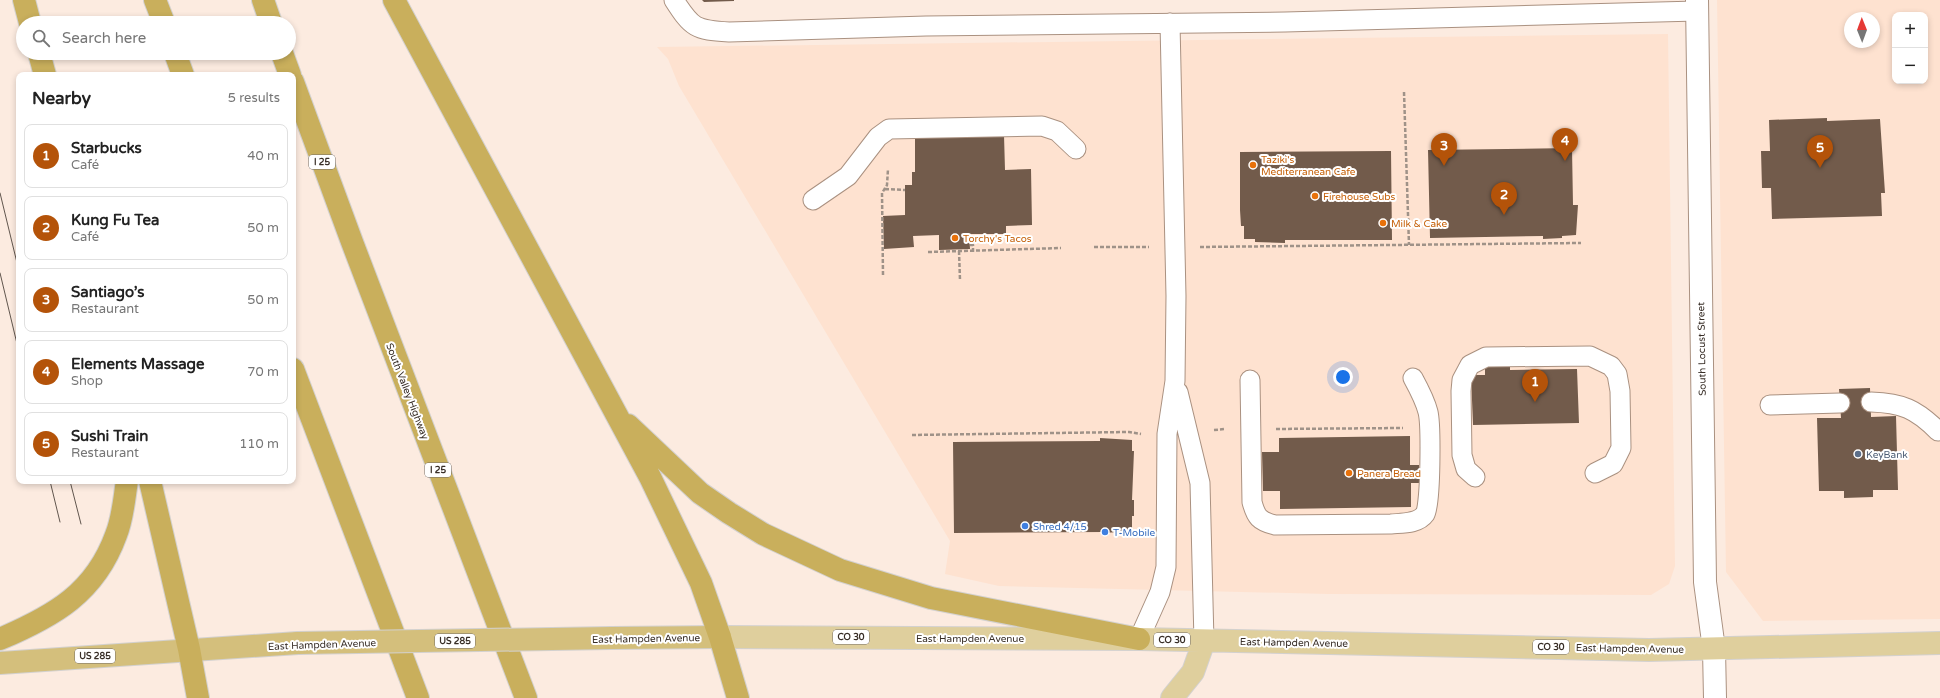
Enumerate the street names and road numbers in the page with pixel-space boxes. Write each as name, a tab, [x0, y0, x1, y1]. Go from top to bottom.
road number: I 25	[309, 155, 335, 169]
street label: South Locust Street	[1695, 302, 1709, 396]
street label: South Valley Highway	[383, 341, 431, 442]
road number: I 25	[425, 463, 451, 477]
road number: CO 30	[833, 630, 869, 644]
street label: East Hampden Avenue	[592, 632, 701, 646]
street label: East Hampden Avenue	[916, 633, 1024, 645]
road number: CO 30	[1154, 633, 1190, 647]
road number: US 285	[435, 634, 475, 648]
street label: East Hampden Avenue	[1240, 636, 1349, 650]
street label: East Hampden Avenue	[268, 637, 377, 653]
road number: CO 30	[1533, 640, 1569, 654]
street label: East Hampden Avenue	[1576, 642, 1685, 656]
road number: US 285	[75, 649, 115, 663]

